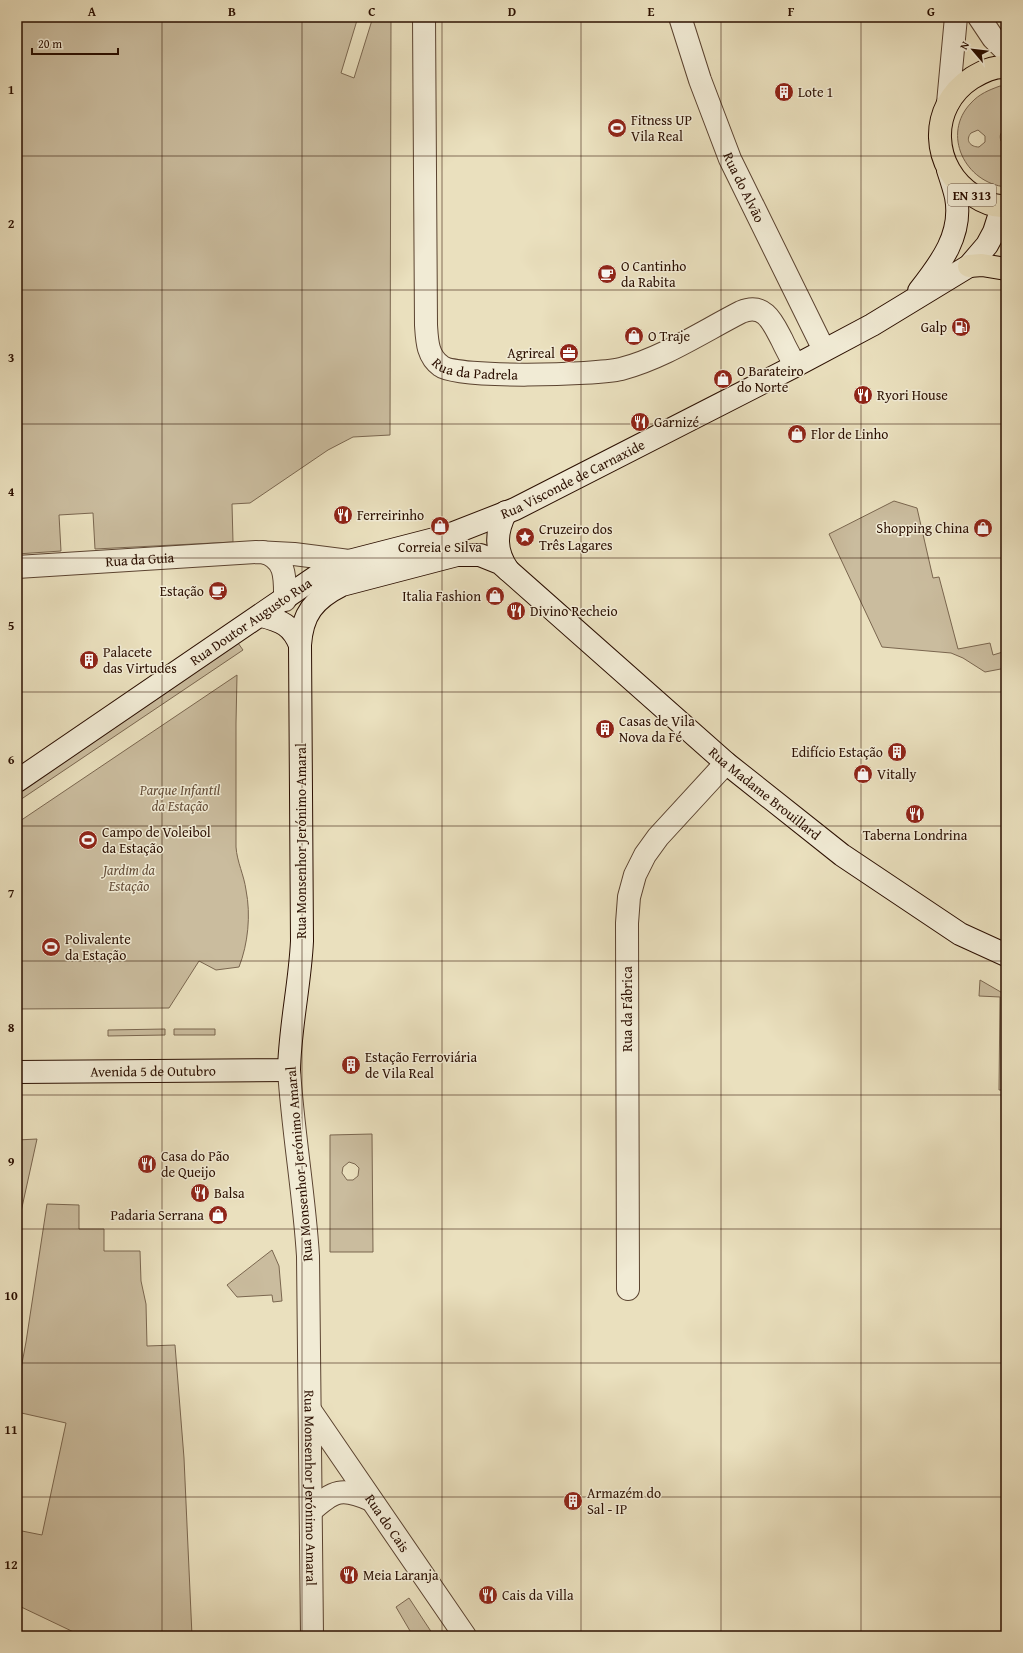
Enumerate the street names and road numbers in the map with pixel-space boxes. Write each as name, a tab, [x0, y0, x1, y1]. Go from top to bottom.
street label: Rua do Alvão	[718, 149, 770, 226]
road number: EN 313	[948, 184, 996, 206]
street label: Rua da Padrela	[427, 353, 518, 385]
street label: Rua Visconde de Carnaxide	[498, 434, 649, 524]
street label: Rua da Guia	[105, 547, 175, 571]
street label: Rua Doutor Augusto Rua	[186, 573, 316, 670]
street label: Rua Madame Brouillard	[705, 742, 826, 845]
street label: Rua Monsenhor Jerónimo Amaral	[291, 743, 311, 939]
street label: Rua da Fábrica	[617, 966, 637, 1052]
street label: Avenida 5 de Outubro	[90, 1061, 216, 1081]
street label: Rua Monsenhor Jerónimo Amaral	[281, 1066, 317, 1262]
street label: Rua Monsenhor Jerónimo Amaral	[299, 1390, 321, 1586]
street label: Rua do Cais	[360, 1490, 415, 1556]

